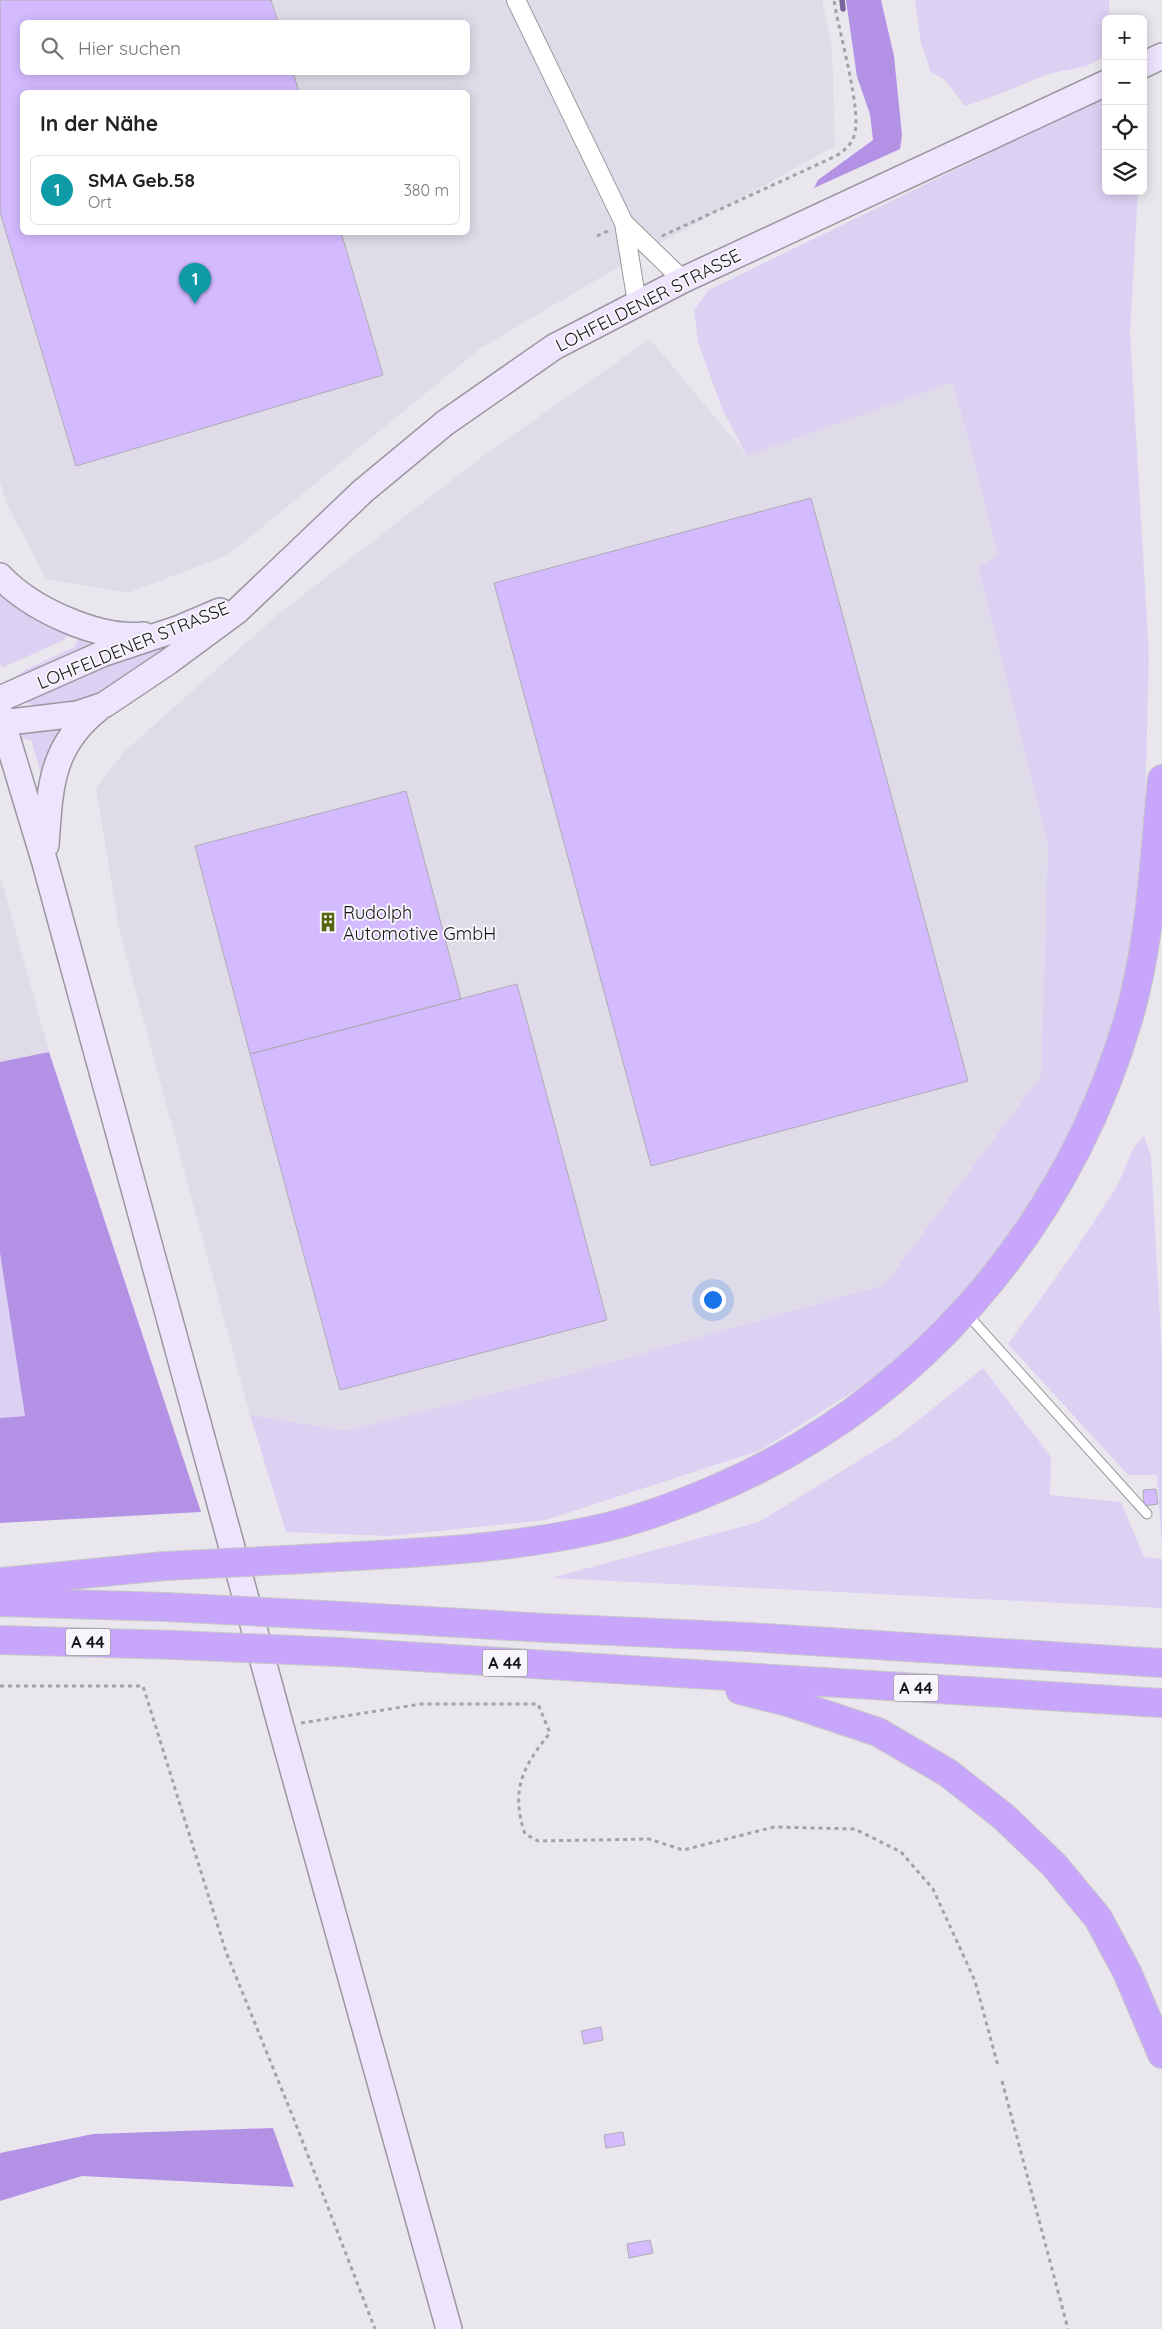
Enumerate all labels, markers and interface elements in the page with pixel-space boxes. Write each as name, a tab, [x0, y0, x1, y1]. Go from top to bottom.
map controls	[1102, 15, 1147, 195]
button: +	[1102, 15, 1147, 60]
search box	[20, 20, 470, 75]
icon: search	[38, 34, 66, 62]
text: Hier suchen	[78, 36, 181, 60]
button: −	[1102, 60, 1147, 105]
button: locate	[1102, 105, 1147, 150]
text: In der Nähe	[40, 110, 158, 136]
button: layers	[1102, 150, 1147, 195]
text: SMA Geb.58	[88, 168, 195, 192]
text: 1	[54, 180, 60, 200]
text: 380 m	[403, 180, 449, 200]
text: Ort	[88, 192, 112, 212]
street label: LOHFELDENER STRASSE	[552, 243, 744, 357]
pin: 1	[179, 263, 211, 304]
street label: LOHFELDENER STRASSE	[34, 596, 232, 694]
place label: Rudolph Automotive GmbH	[343, 901, 496, 945]
building icon: Rudolph Automotive GmbH	[317, 911, 339, 933]
your location	[700, 1287, 726, 1313]
road number: A 44	[66, 1628, 110, 1655]
road number: A 44	[482, 1650, 528, 1676]
road number: A 44	[894, 1675, 938, 1702]

